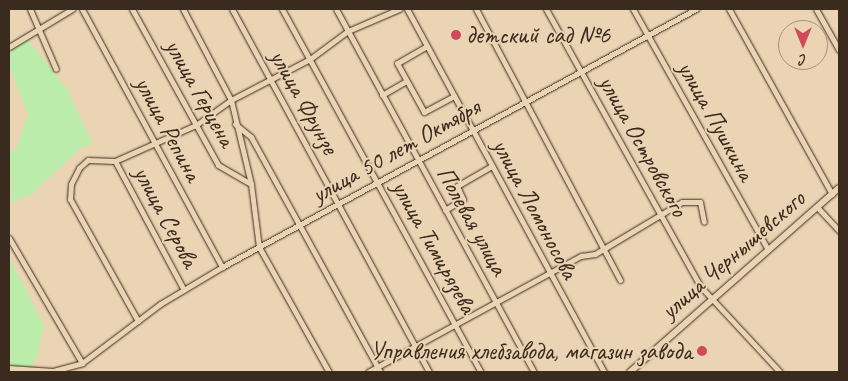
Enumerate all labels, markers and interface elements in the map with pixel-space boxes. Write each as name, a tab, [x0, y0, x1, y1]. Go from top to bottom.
place label: детский сад №6	[466, 20, 610, 50]
north arrow	[778, 20, 828, 70]
marker: детский сад №6	[450, 29, 462, 41]
street label: улица Герцена	[158, 34, 242, 152]
street label: улица Фрунзе	[264, 45, 344, 159]
text: С	[800, 51, 806, 68]
street label: улица Пушкина	[671, 55, 761, 187]
street label: улица Островского	[591, 69, 695, 223]
street label: улица Репина	[128, 72, 208, 186]
street label: улица 50 лет Октября	[305, 91, 487, 211]
street label: улица Ломоносова	[485, 134, 585, 284]
street label: улица Серова	[127, 161, 205, 273]
street label: Полевая улица	[430, 161, 514, 281]
street label: улица Тимирязева	[385, 175, 483, 319]
street label: улица Чернышевского	[655, 184, 811, 326]
place label: Управления хлебзавода, магазин завода	[372, 336, 692, 366]
marker: Управления хлебзавода, магазин завода	[696, 345, 708, 357]

